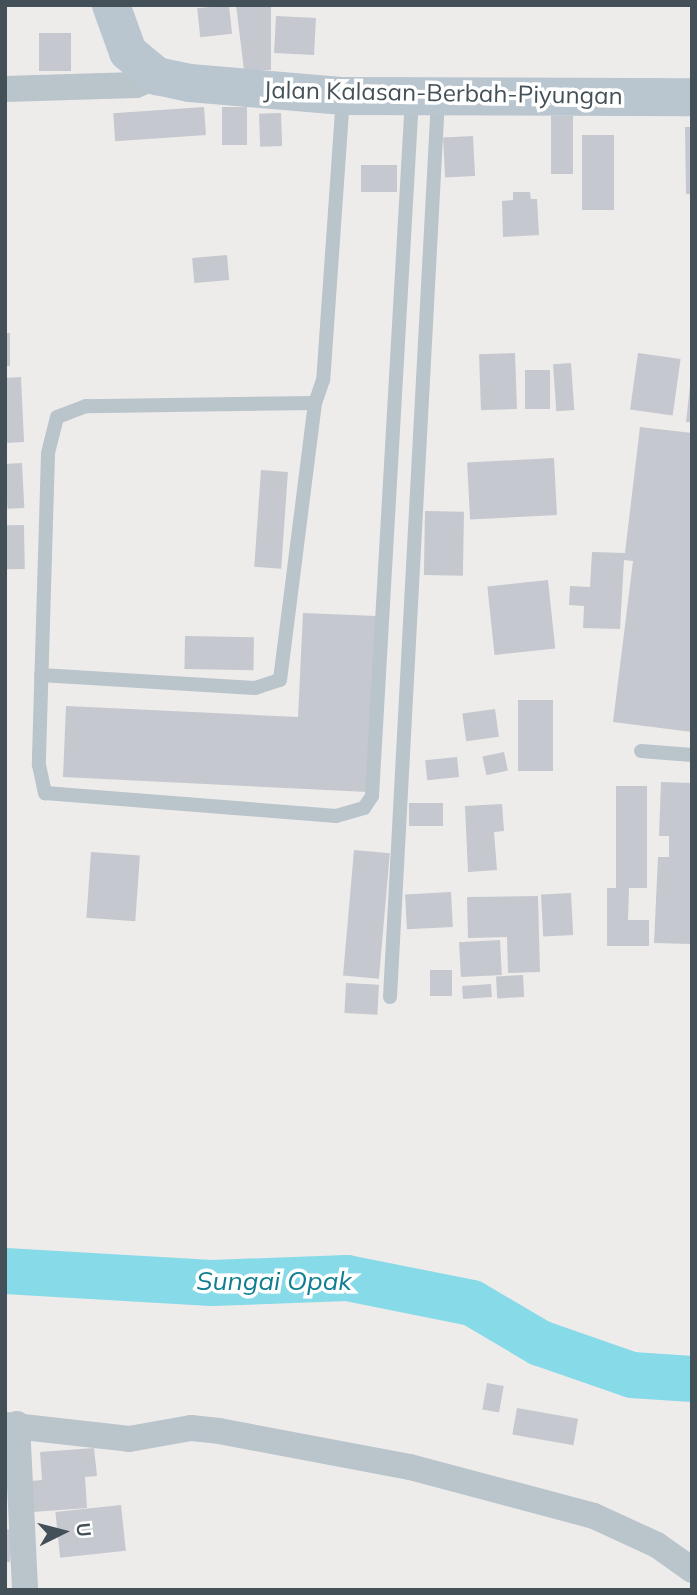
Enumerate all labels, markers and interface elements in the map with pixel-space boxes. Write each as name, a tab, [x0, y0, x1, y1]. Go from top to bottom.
street label: Jalan Kalasan-Berbah-Piyungan	[263, 75, 623, 111]
water label: Sungai Opak	[196, 1265, 352, 1297]
north arrow	[28, 1497, 98, 1567]
text: U	[71, 1522, 97, 1538]

